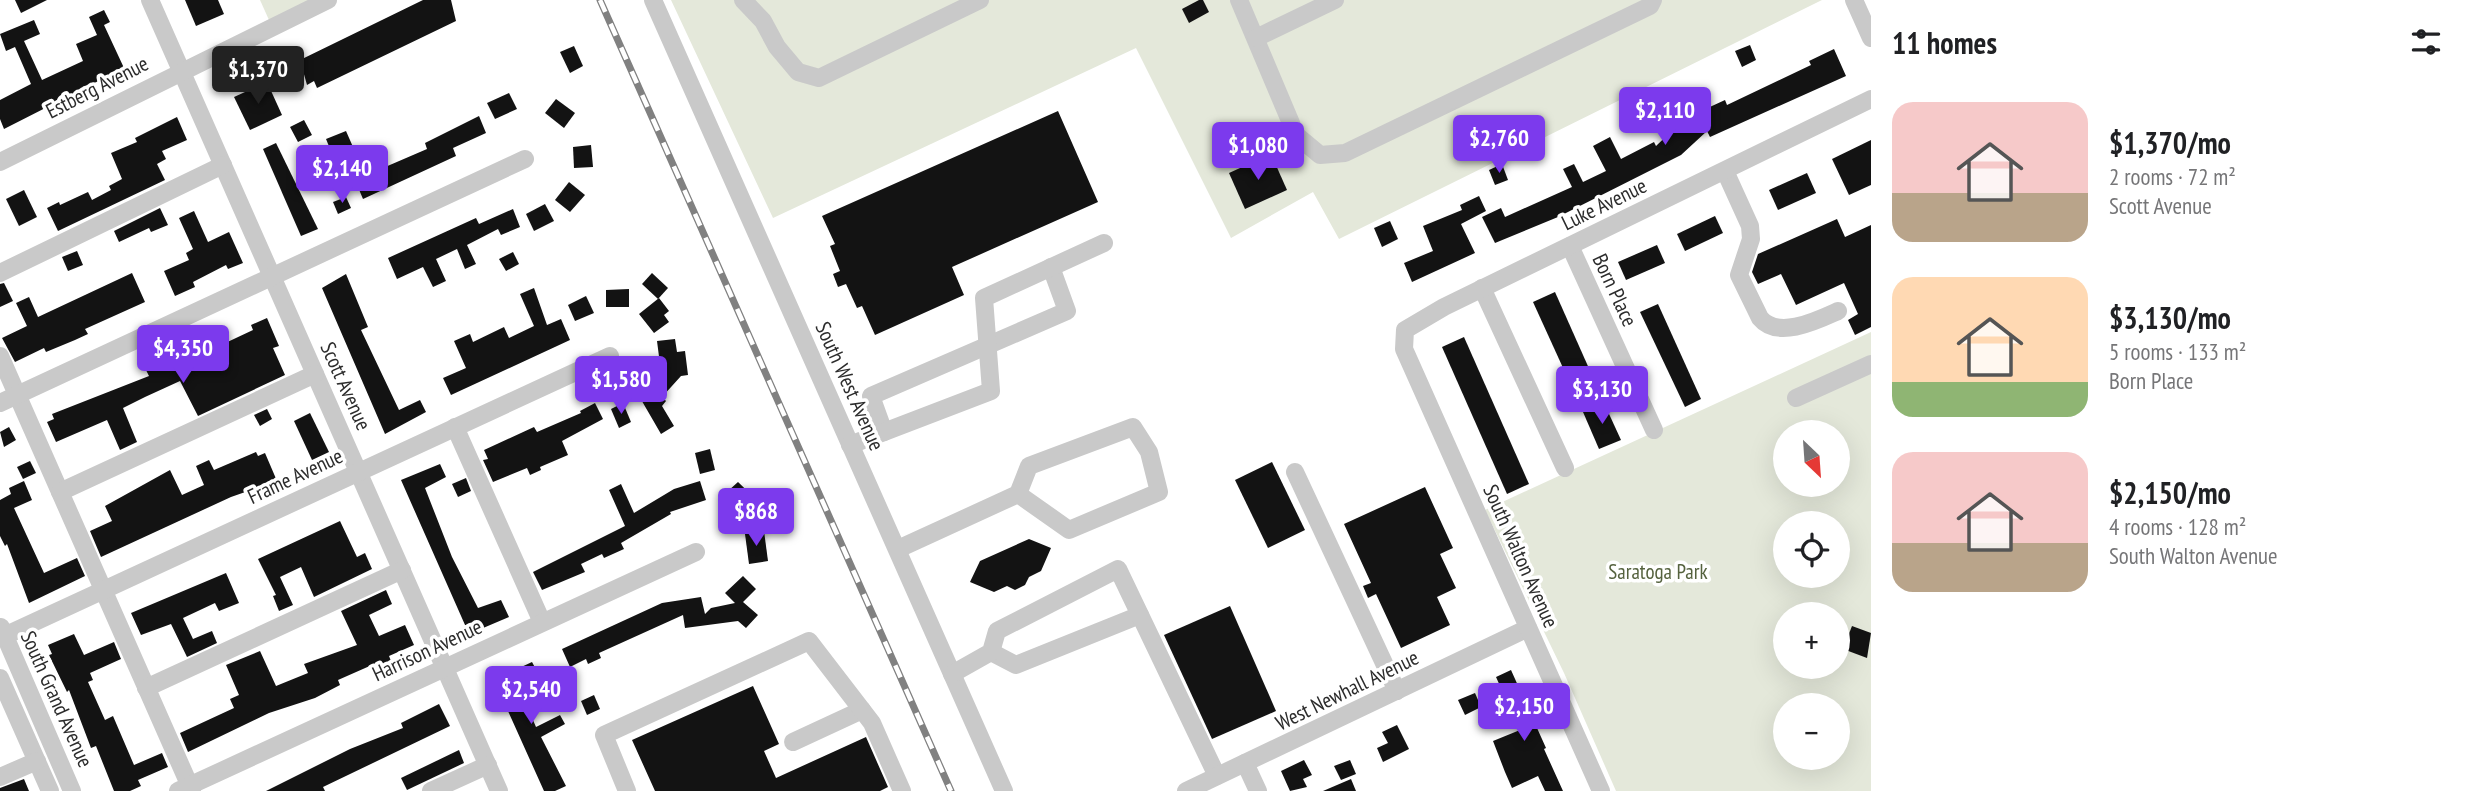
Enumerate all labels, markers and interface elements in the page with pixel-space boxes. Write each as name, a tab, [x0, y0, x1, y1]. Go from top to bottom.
text: 11 homes	[1892, 23, 1997, 62]
icon: filters	[2407, 23, 2445, 61]
pin: $1,370	[201, 46, 315, 106]
street label: Estberg Avenue	[41, 50, 153, 124]
text: $1,370	[228, 54, 288, 83]
pin: $2,110	[1608, 88, 1722, 147]
text: $2,110	[1635, 95, 1695, 124]
pin: $2,760	[1442, 116, 1556, 175]
pin: $1,080	[1201, 122, 1315, 182]
text: $2,760	[1469, 123, 1529, 152]
text: $1,370/mo	[2109, 123, 2231, 162]
text: $1,080	[1228, 130, 1288, 159]
icon: home	[1948, 130, 2032, 214]
pin: $2,140	[285, 146, 399, 205]
text: $2,140	[312, 153, 372, 182]
text: 2 rooms · 72 m²	[2109, 162, 2236, 191]
street label: Luke Avenue	[1557, 172, 1651, 236]
text: Scott Avenue	[2109, 191, 2212, 220]
street label: Born Place	[1587, 249, 1643, 331]
text: $3,130/mo	[2109, 298, 2231, 337]
icon: home	[1948, 305, 2032, 389]
street label: South West Avenue	[810, 317, 890, 455]
pin: $4,350	[126, 326, 240, 385]
text: $4,350	[153, 333, 213, 362]
text: 5 rooms · 133 m²	[2109, 337, 2246, 366]
street label: Scott Avenue	[315, 338, 377, 434]
pin: $1,580	[564, 356, 678, 416]
text: $1,580	[591, 364, 651, 393]
pin: $3,130	[1545, 366, 1659, 426]
text: Born Place	[2109, 366, 2193, 395]
text: $3,130	[1572, 374, 1632, 403]
north arrow	[1773, 420, 1850, 497]
map controls	[1773, 420, 1850, 770]
street label: Frame Avenue	[243, 442, 347, 510]
text: $2,150/mo	[2109, 473, 2231, 512]
street label: South Walton Avenue	[1477, 480, 1565, 632]
icon: home	[1948, 480, 2032, 564]
pin: $868	[715, 489, 797, 548]
text: $868	[734, 496, 778, 525]
button: locate	[1773, 511, 1850, 588]
text: 4 rooms · 128 m²	[2109, 512, 2246, 541]
text: South Walton Avenue	[2109, 541, 2278, 570]
park label: Saratoga Park	[1608, 558, 1708, 585]
button: +	[1773, 602, 1850, 679]
street label: Harrison Avenue	[368, 613, 486, 687]
street label: South Grand Avenue	[15, 627, 99, 771]
street label: West Newhall Avenue	[1271, 644, 1423, 736]
pin: $2,540	[474, 666, 588, 726]
text: $2,540	[501, 674, 561, 703]
pin: $2,150	[1467, 684, 1581, 743]
text: $2,150	[1494, 691, 1554, 720]
button: −	[1773, 693, 1850, 770]

